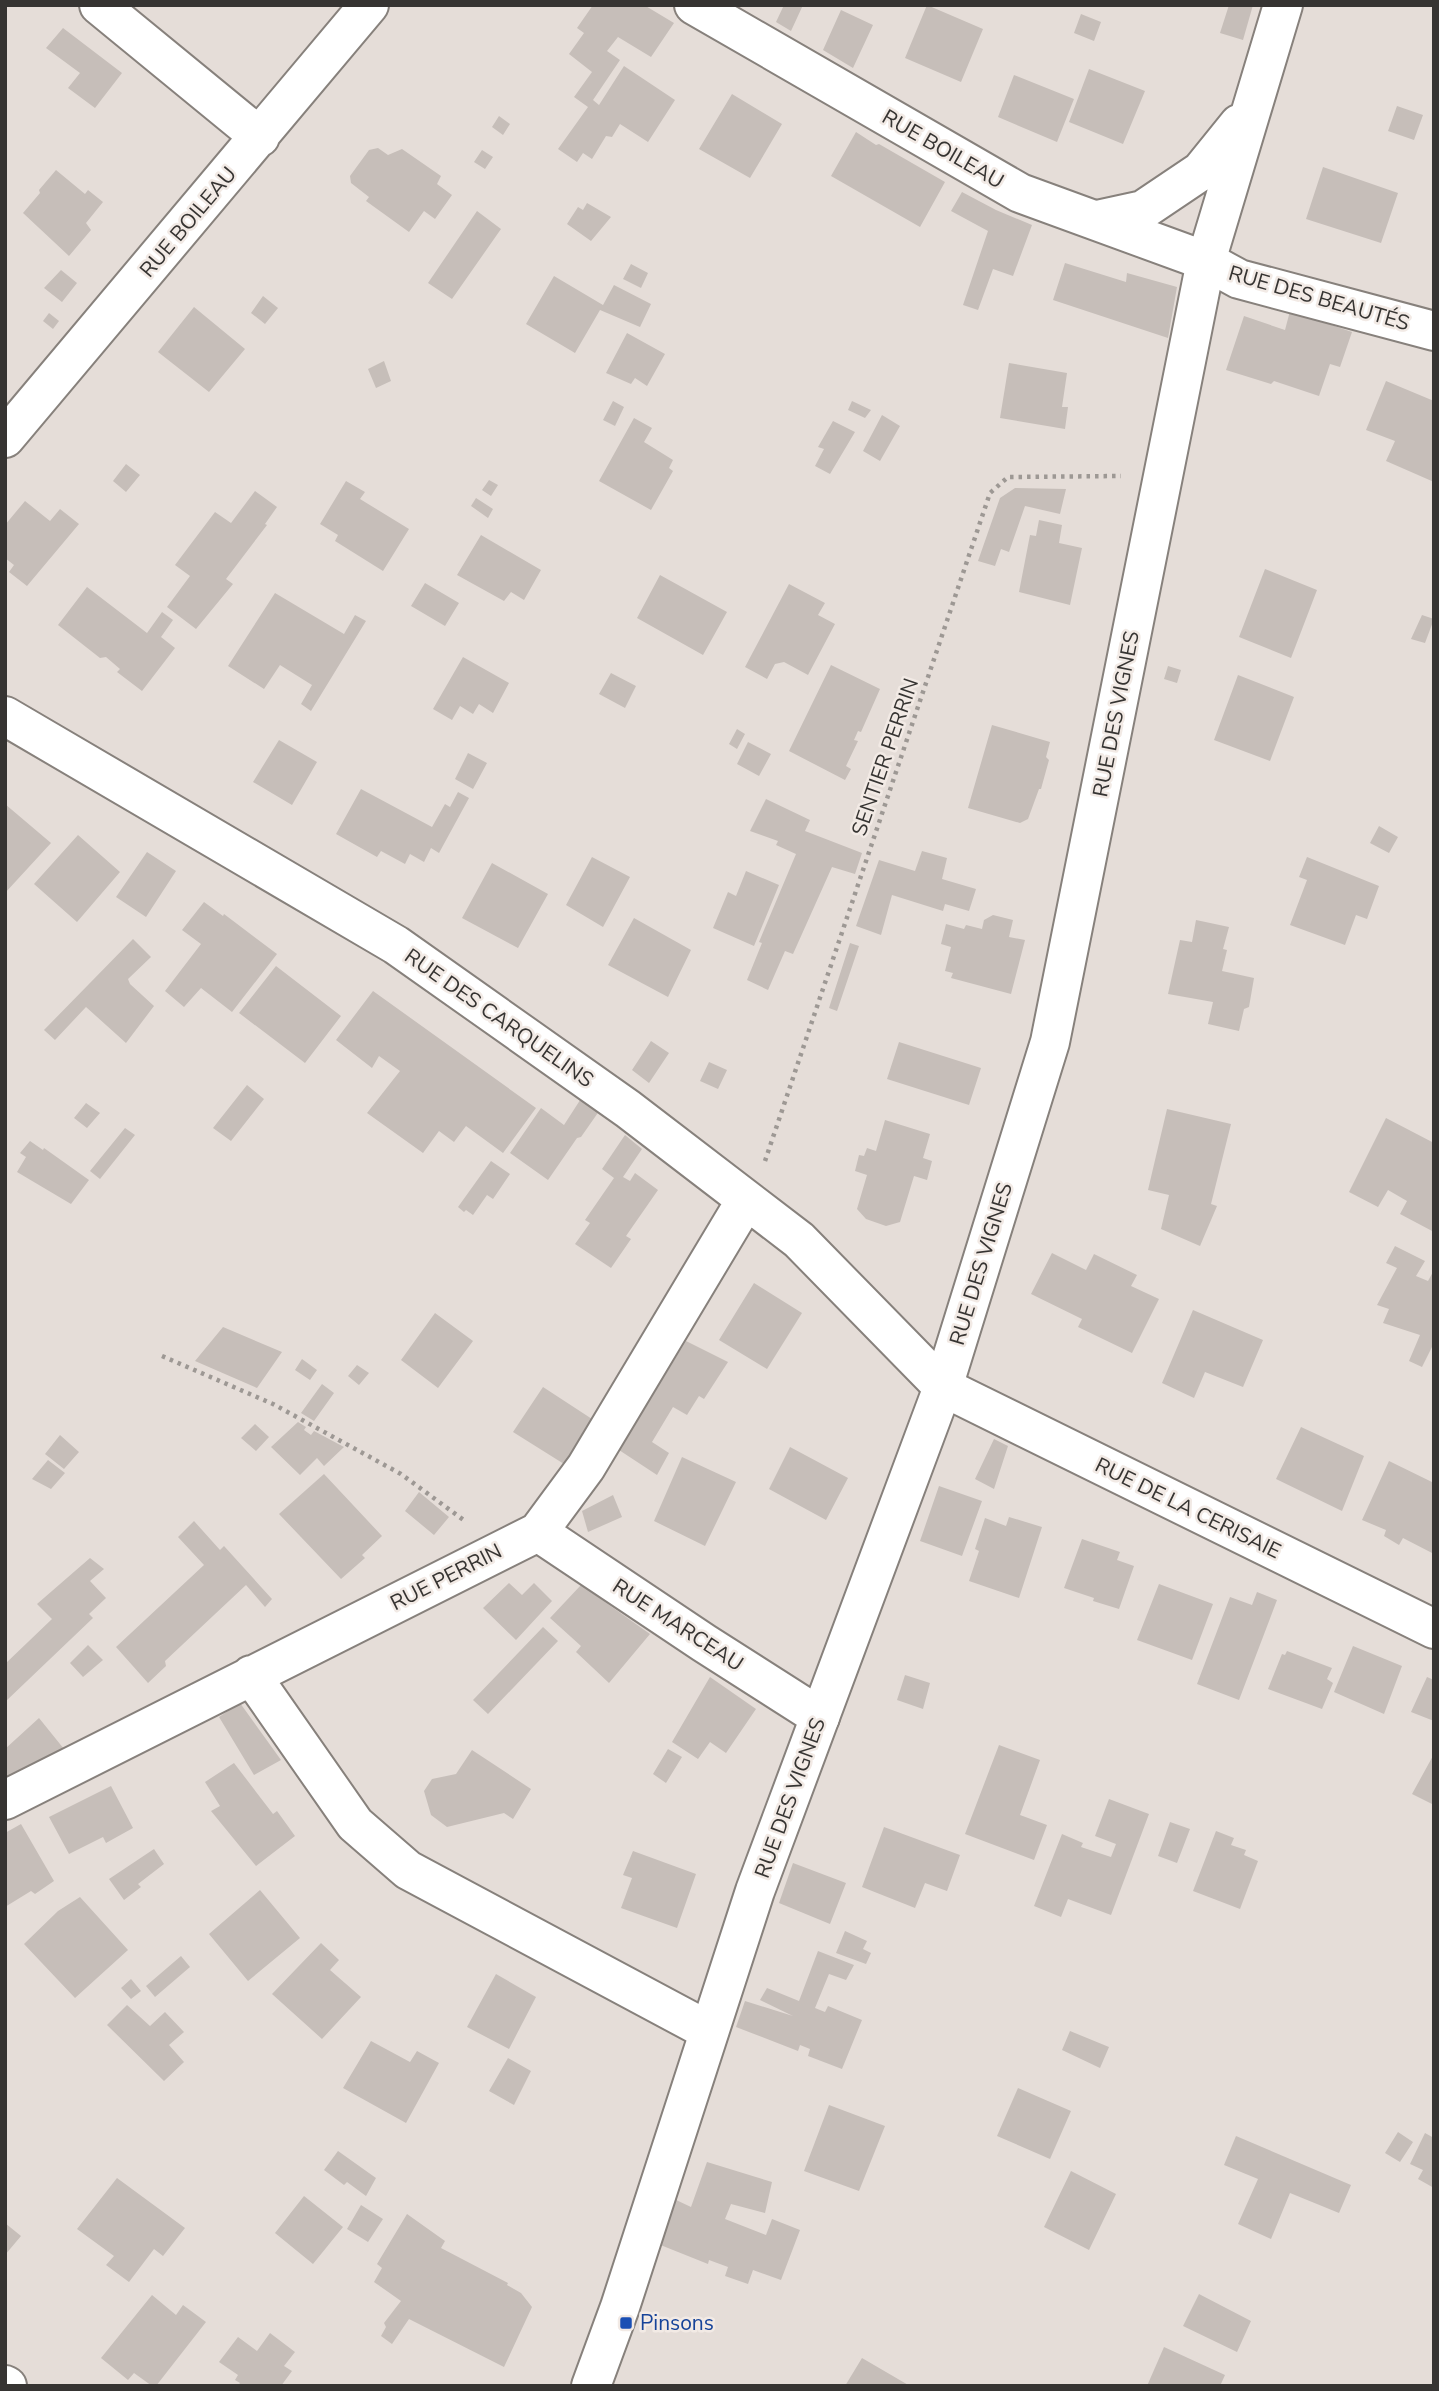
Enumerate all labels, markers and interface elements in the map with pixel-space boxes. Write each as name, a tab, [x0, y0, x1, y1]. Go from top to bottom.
street label: RUE BOILEAU	[877, 103, 1009, 195]
street label: RUE BOILEAU	[133, 161, 243, 283]
street label: RUE DES BEAUTÉS	[1225, 259, 1413, 337]
street label: RUE DES VIGNES	[1086, 629, 1146, 799]
street label: SENTIER PERRIN	[845, 674, 925, 840]
street label: RUE DES CARQUELINS	[399, 942, 599, 1094]
street label: RUE DES VIGNES	[943, 1179, 1019, 1349]
street label: RUE DE LA CERISAIE	[1090, 1451, 1286, 1565]
street label: RUE PERRIN	[386, 1537, 506, 1617]
street label: RUE MARCEAU	[607, 1572, 749, 1678]
street label: RUE DES VIGNES	[748, 1714, 832, 1882]
place label: Pinsons	[640, 2309, 714, 2337]
marker: Pinsons	[618, 2315, 634, 2331]

